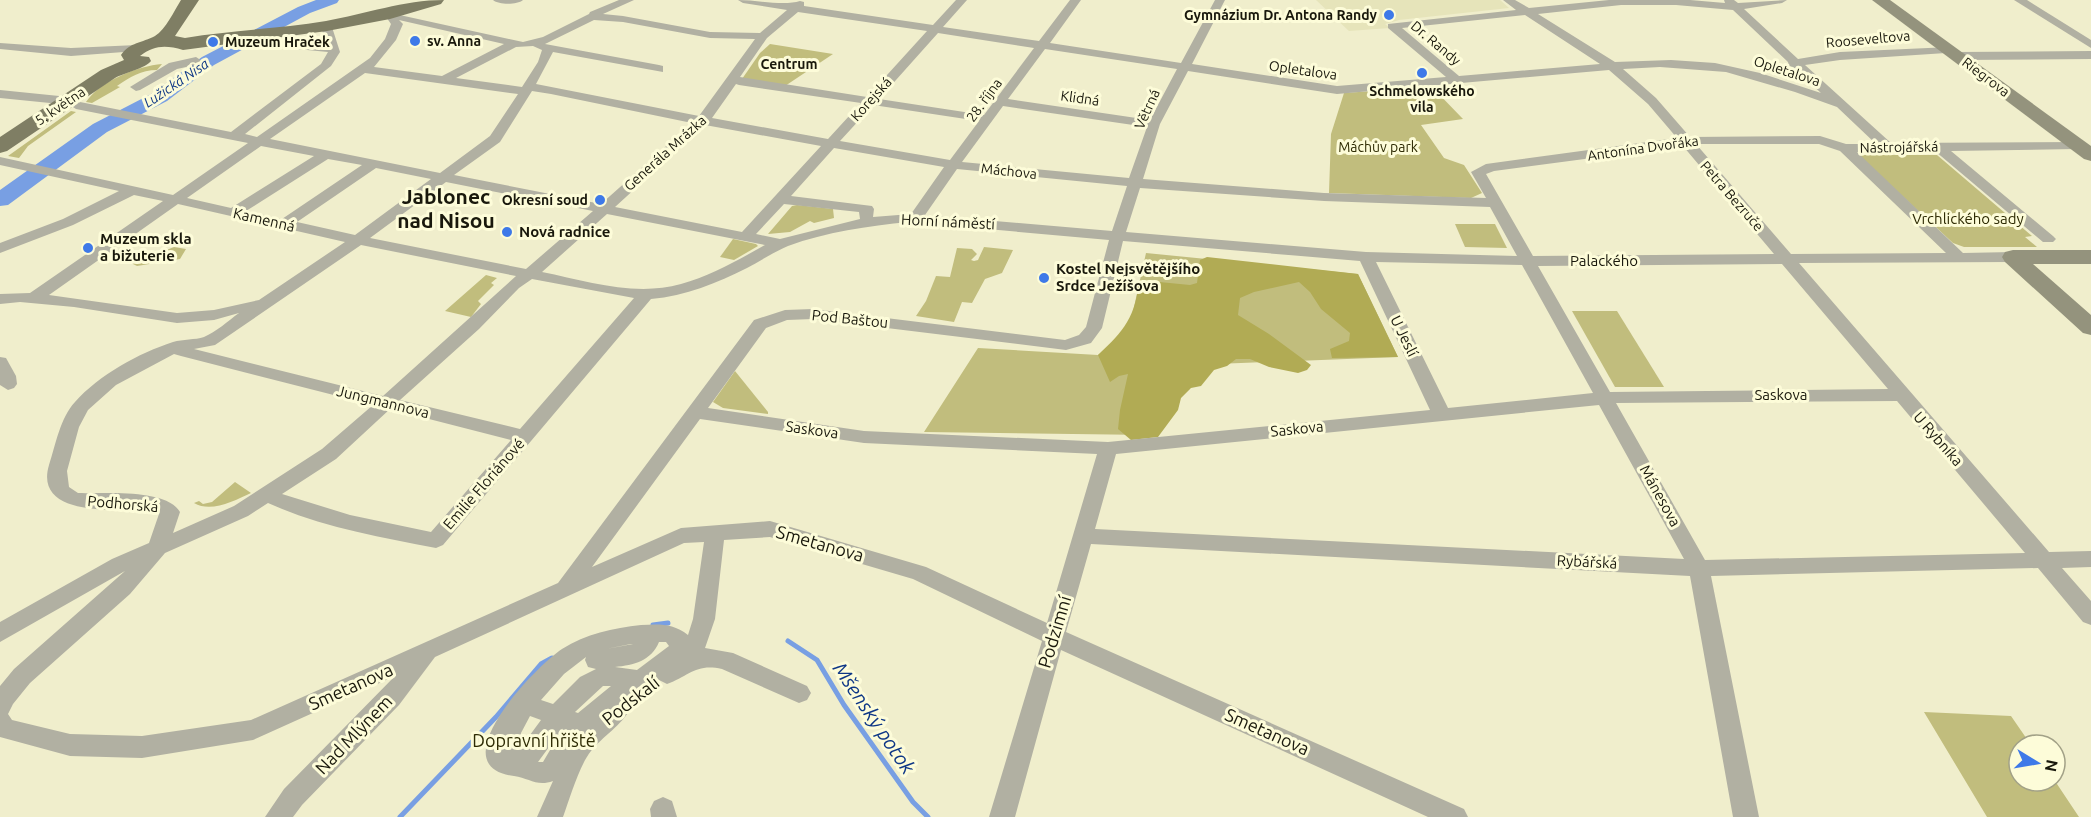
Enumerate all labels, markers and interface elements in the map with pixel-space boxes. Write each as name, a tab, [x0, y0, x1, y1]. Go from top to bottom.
place label: Gymnázium Dr. Antona Randy	[1184, 7, 1378, 23]
marker: Gymnázium Dr. Antona Randy	[1382, 8, 1396, 22]
street label: Dr. Randy	[1408, 18, 1464, 69]
street label: Rooseveltova	[1825, 27, 1911, 51]
place label: sv. Anna	[427, 33, 481, 49]
place label: Muzeum Hraček	[225, 34, 330, 50]
marker: sv. Anna	[408, 34, 422, 48]
marker: Muzeum Hraček	[206, 35, 220, 49]
street label: Opletalova	[1752, 53, 1822, 89]
street label: Riegrova	[1959, 54, 2013, 100]
water label: Lužická Nisa	[141, 55, 212, 111]
district label: Centrum	[760, 56, 818, 72]
street label: Opletalova	[1268, 57, 1338, 83]
marker: Schmelowského vila	[1415, 66, 1429, 80]
street label: Korejská	[847, 74, 895, 124]
street label: 28. října	[963, 75, 1005, 125]
street label: 5. května	[32, 83, 88, 129]
place label: Schmelowského vila	[1369, 83, 1475, 115]
street label: Klidná	[1060, 87, 1100, 109]
street label: Větrná	[1131, 87, 1163, 131]
street label: Generála Mrázka	[621, 112, 709, 194]
street label: Antonína Dvořáka	[1586, 132, 1700, 164]
street label: Nástrojářská	[1860, 138, 1938, 156]
park label: Máchův park	[1338, 139, 1418, 155]
street label: Petra Bezruče	[1697, 158, 1767, 234]
street label: Máchova	[980, 160, 1038, 182]
district label: Jablonec nad Nisou	[397, 184, 495, 232]
place label: Okresní soud	[502, 192, 588, 208]
marker: Okresní soud	[593, 193, 607, 207]
street label: Kamenná	[232, 204, 297, 235]
park label: Vrchlického sady	[1912, 210, 2024, 227]
street label: Horní náměstí	[901, 211, 996, 232]
place label: Nová radnice	[519, 223, 611, 240]
marker: Nová radnice	[500, 225, 514, 239]
place label: Muzeum skla a bižuterie	[100, 230, 192, 264]
marker: Muzeum skla a bižuterie	[81, 241, 95, 255]
street label: Palackého	[1570, 252, 1638, 269]
place label: Kostel Nejsvětějšího Srdce Ježíšova	[1056, 260, 1200, 294]
marker: Kostel Nejsvětějšího Srdce Ježíšova	[1037, 271, 1051, 285]
street label: Pod Baštou	[811, 306, 889, 331]
street label: U Jeslí	[1387, 313, 1422, 359]
street label: Jungmannova	[335, 382, 431, 421]
street label: Saskova	[1754, 386, 1808, 403]
street label: U Rybníka	[1910, 408, 1967, 469]
street label: Saskova	[785, 417, 840, 442]
street label: Saskova	[1270, 417, 1324, 440]
street label: Emilie Floriánové	[440, 435, 528, 533]
street label: Mánesova	[1637, 462, 1684, 530]
street label: Podhorská	[87, 492, 159, 515]
street label: Smetanova	[774, 521, 866, 565]
street label: Rybářská	[1556, 551, 1618, 572]
street label: Podzimní	[1034, 593, 1075, 670]
water label: Mšenský potok	[829, 658, 921, 778]
street label: Smetanova	[305, 659, 396, 714]
street label: Podskalí	[598, 671, 663, 729]
street label: Nad Mlýnem	[311, 691, 396, 778]
street label: Smetanova	[1222, 704, 1313, 759]
park label: Dopravní hřiště	[472, 730, 596, 750]
north arrow	[2007, 733, 2067, 793]
text: N	[2042, 758, 2062, 773]

